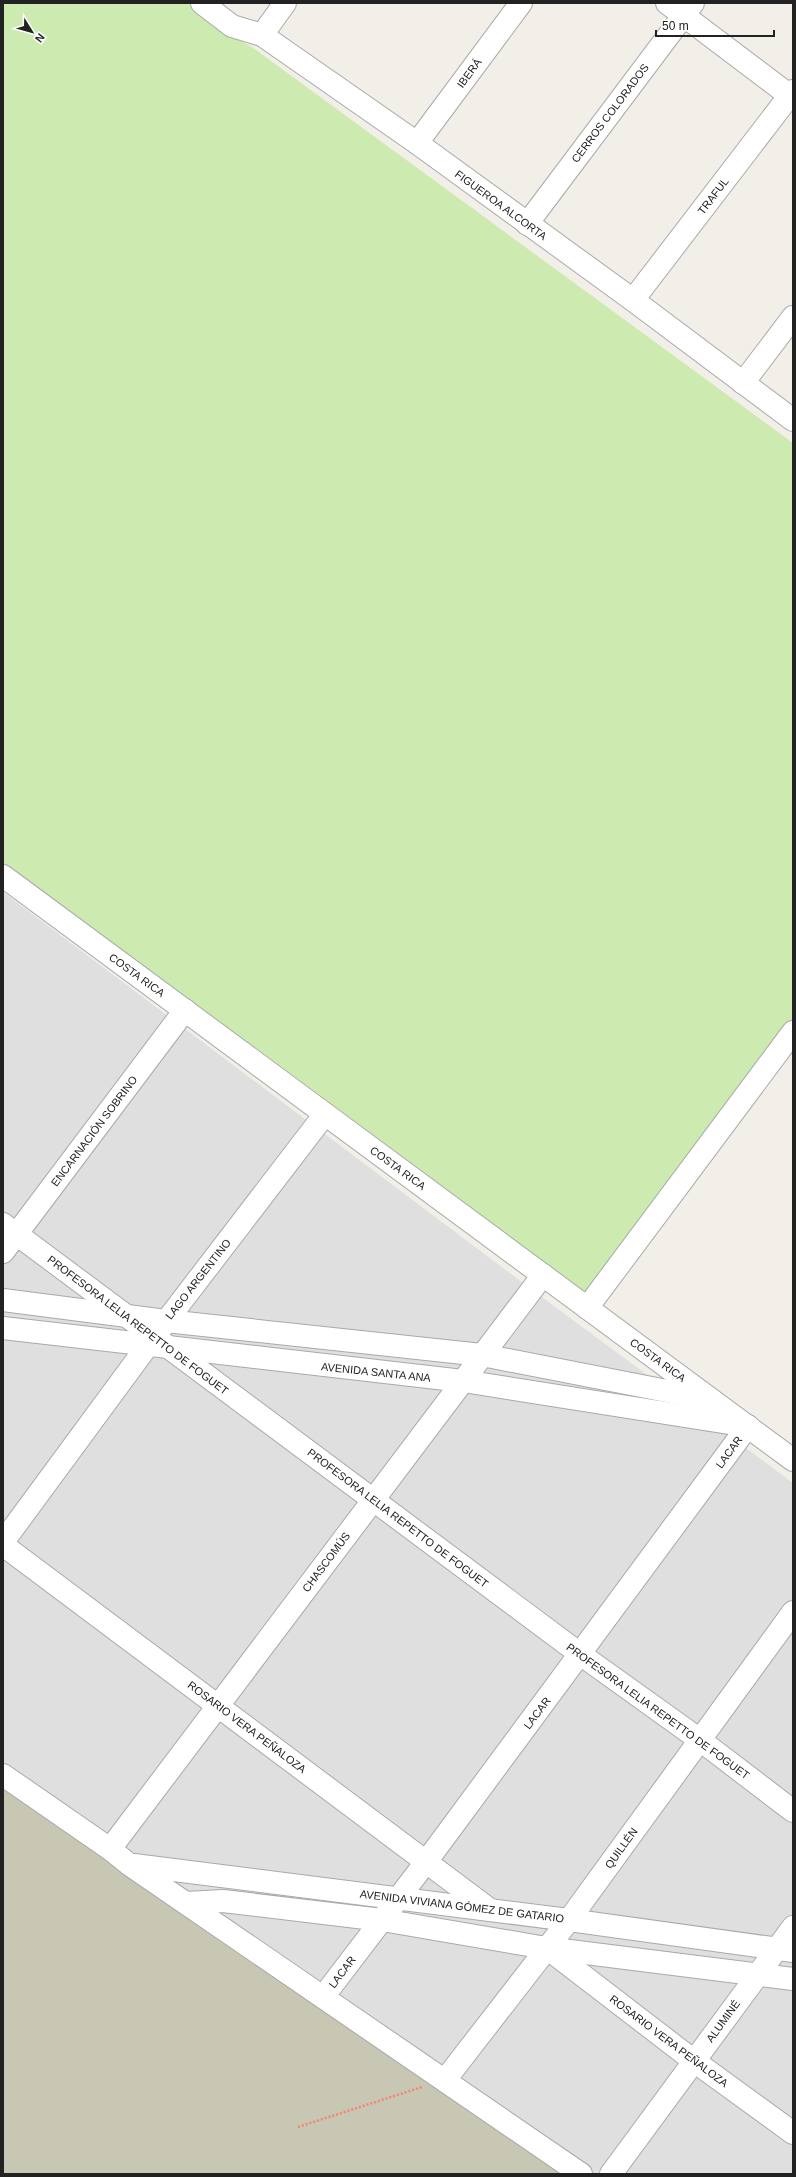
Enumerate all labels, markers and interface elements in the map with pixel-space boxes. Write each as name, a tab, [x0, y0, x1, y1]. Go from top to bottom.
north arrow	[12, 12, 52, 52]
scale bar	[656, 12, 774, 38]
text: 50 m	[662, 19, 689, 33]
text: N	[33, 31, 47, 45]
street label: IBERÁ	[454, 56, 484, 90]
street label: CERROS COLORADOS	[569, 61, 651, 165]
street label: FIGUEROA ALCORTA	[453, 168, 550, 243]
street label: TRAFUL	[695, 175, 731, 217]
street label: COSTA RICA	[107, 951, 168, 1000]
street label: ENCARNACIÓN SOBRINO	[49, 1073, 140, 1189]
street label: COSTA RICA	[368, 1144, 429, 1193]
street label: LAGO ARGENTINO	[163, 1236, 233, 1321]
street label: PROFESORA LELIA REPETTO DE FOGUET	[45, 1253, 231, 1397]
street label: COSTA RICA	[628, 1336, 689, 1385]
street label: AVENIDA SANTA ANA	[321, 1360, 432, 1384]
street label: LACAR	[713, 1434, 745, 1470]
street label: PROFESORA LELIA REPETTO DE FOGUET	[305, 1446, 491, 1590]
street label: CHASCOMÚS	[300, 1530, 352, 1594]
street label: PROFESORA LELIA REPETTO DE FOGUET	[564, 1641, 752, 1782]
street label: ROSARIO VERA PEÑALOZA	[186, 1679, 309, 1776]
street label: LACAR	[521, 1695, 553, 1731]
street label: QUILLÉN	[602, 1825, 640, 1871]
street label: AVENIDA VIVIANA GÓMEZ DE GATARIO	[359, 1888, 565, 1925]
street label: LACAR	[326, 1954, 358, 1990]
street label: ROSARIO VERA PEÑALOZA	[608, 1993, 731, 2090]
street label: ALUMINÉ	[704, 1998, 742, 2044]

